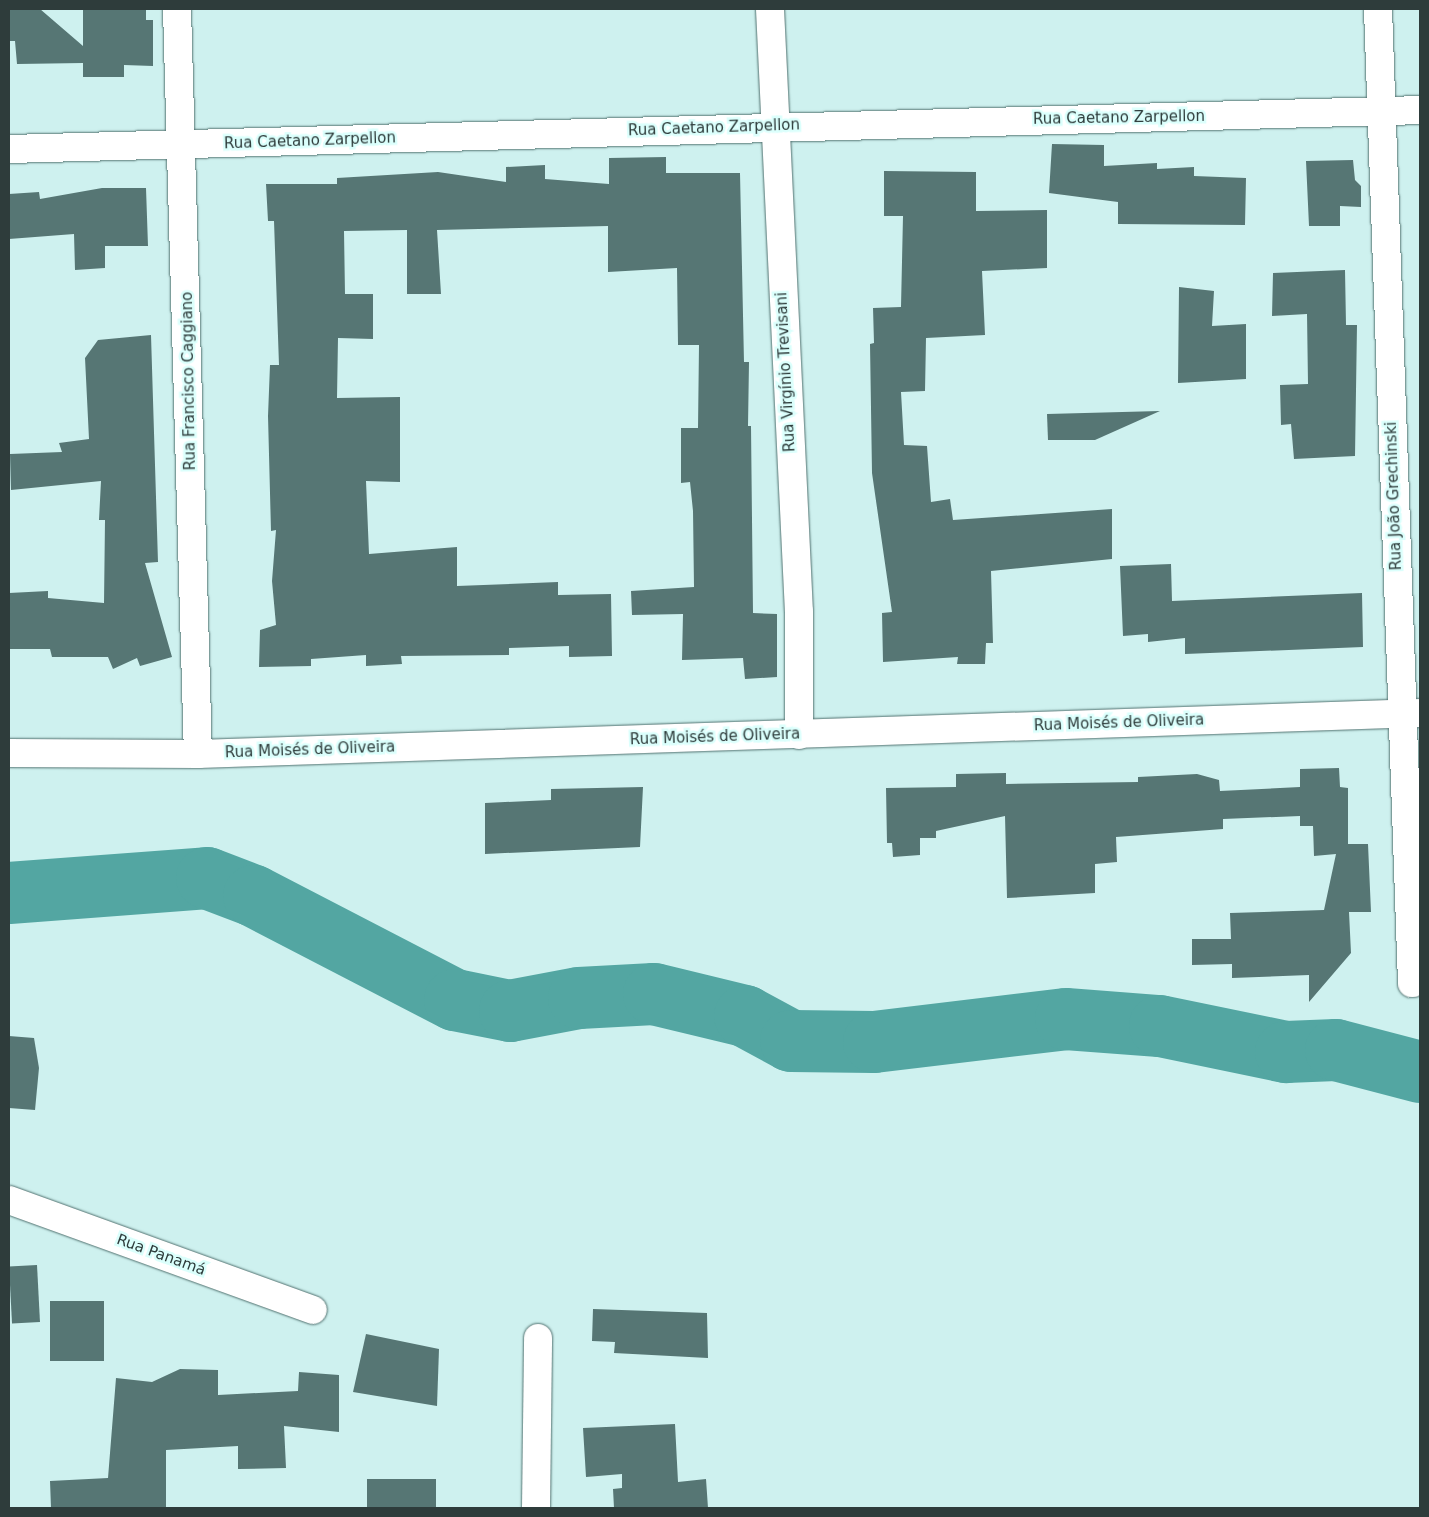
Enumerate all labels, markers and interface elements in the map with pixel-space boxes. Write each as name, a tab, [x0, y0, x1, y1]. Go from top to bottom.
street label: Rua Caetano Zarpellon	[1033, 108, 1205, 128]
street label: Rua Caetano Zarpellon	[628, 116, 800, 140]
street label: Rua Caetano Zarpellon	[224, 129, 396, 153]
street label: Rua Francisco Caggiano	[178, 291, 200, 471]
street label: Rua Virgínio Trevisani	[773, 292, 799, 452]
street label: Rua João Grechinski	[1382, 421, 1406, 571]
street label: Rua Moisés de Oliveira	[1034, 711, 1204, 735]
street label: Rua Moisés de Oliveira	[630, 725, 800, 749]
street label: Rua Moisés de Oliveira	[225, 738, 395, 762]
street label: Rua Panamá	[114, 1231, 208, 1279]

